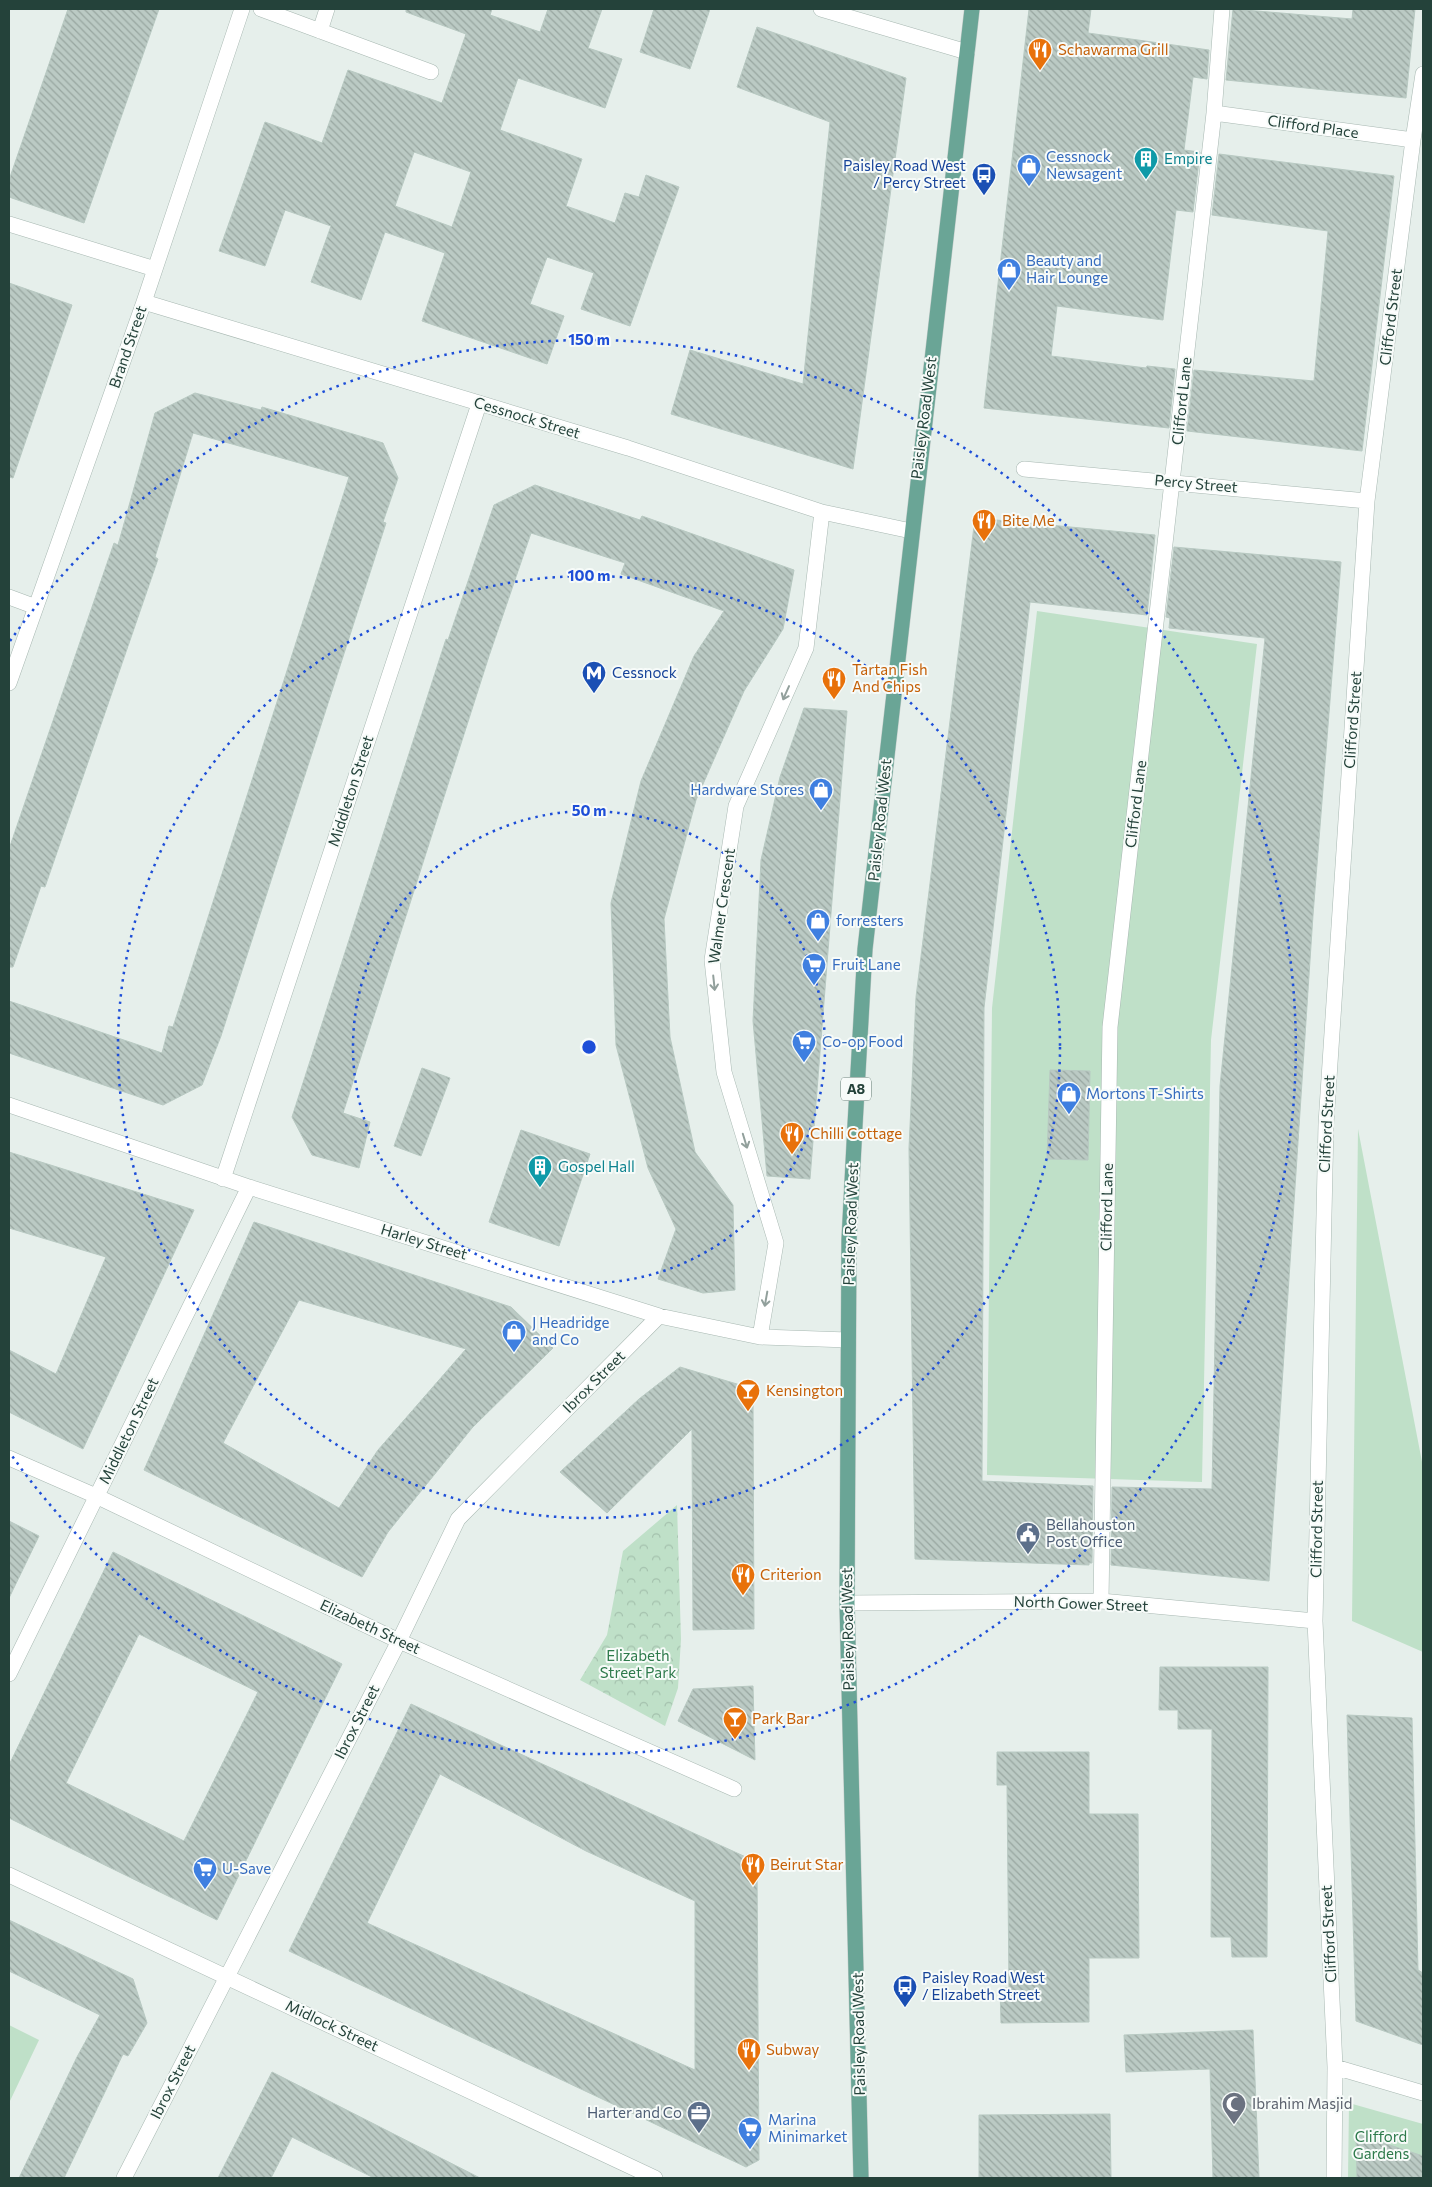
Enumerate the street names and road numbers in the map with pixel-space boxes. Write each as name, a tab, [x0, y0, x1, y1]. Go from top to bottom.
street label: Clifford Place	[1266, 111, 1360, 141]
street label: Clifford Street	[1375, 267, 1405, 366]
street label: Brand Street	[105, 303, 150, 390]
street label: Paisley Road West	[907, 356, 939, 480]
street label: Clifford Lane	[1167, 356, 1195, 446]
street label: Cessnock Street	[472, 392, 583, 442]
street label: Percy Street	[1154, 470, 1238, 496]
street label: Clifford Street	[1340, 671, 1364, 769]
street label: Middleton Street	[324, 733, 377, 849]
street label: Paisley Road West	[864, 758, 894, 882]
street label: Clifford Lane	[1121, 759, 1149, 849]
street label: Walmer Crescent	[704, 847, 738, 965]
street label: Clifford Street	[1314, 1075, 1338, 1173]
road number: A8	[841, 1078, 871, 1100]
street label: Paisley Road West	[839, 1162, 861, 1286]
street label: Clifford Lane	[1096, 1163, 1116, 1251]
street label: Harley Street	[379, 1219, 470, 1263]
street label: Ibrox Street	[558, 1346, 628, 1416]
street label: Middleton Street	[95, 1374, 162, 1487]
street label: Clifford Street	[1306, 1480, 1326, 1578]
street label: Paisley Road West	[837, 1567, 857, 1691]
street label: North Gower Street	[1014, 1592, 1149, 1614]
street label: Elizabeth Street	[317, 1595, 423, 1657]
street label: Ibrox Street	[330, 1682, 382, 1762]
street label: Clifford Street	[1316, 1885, 1340, 1983]
street label: Paisley Road West	[848, 1972, 868, 2096]
street label: Midlock Street	[283, 1996, 382, 2054]
street label: Ibrox Street	[146, 2042, 198, 2122]

